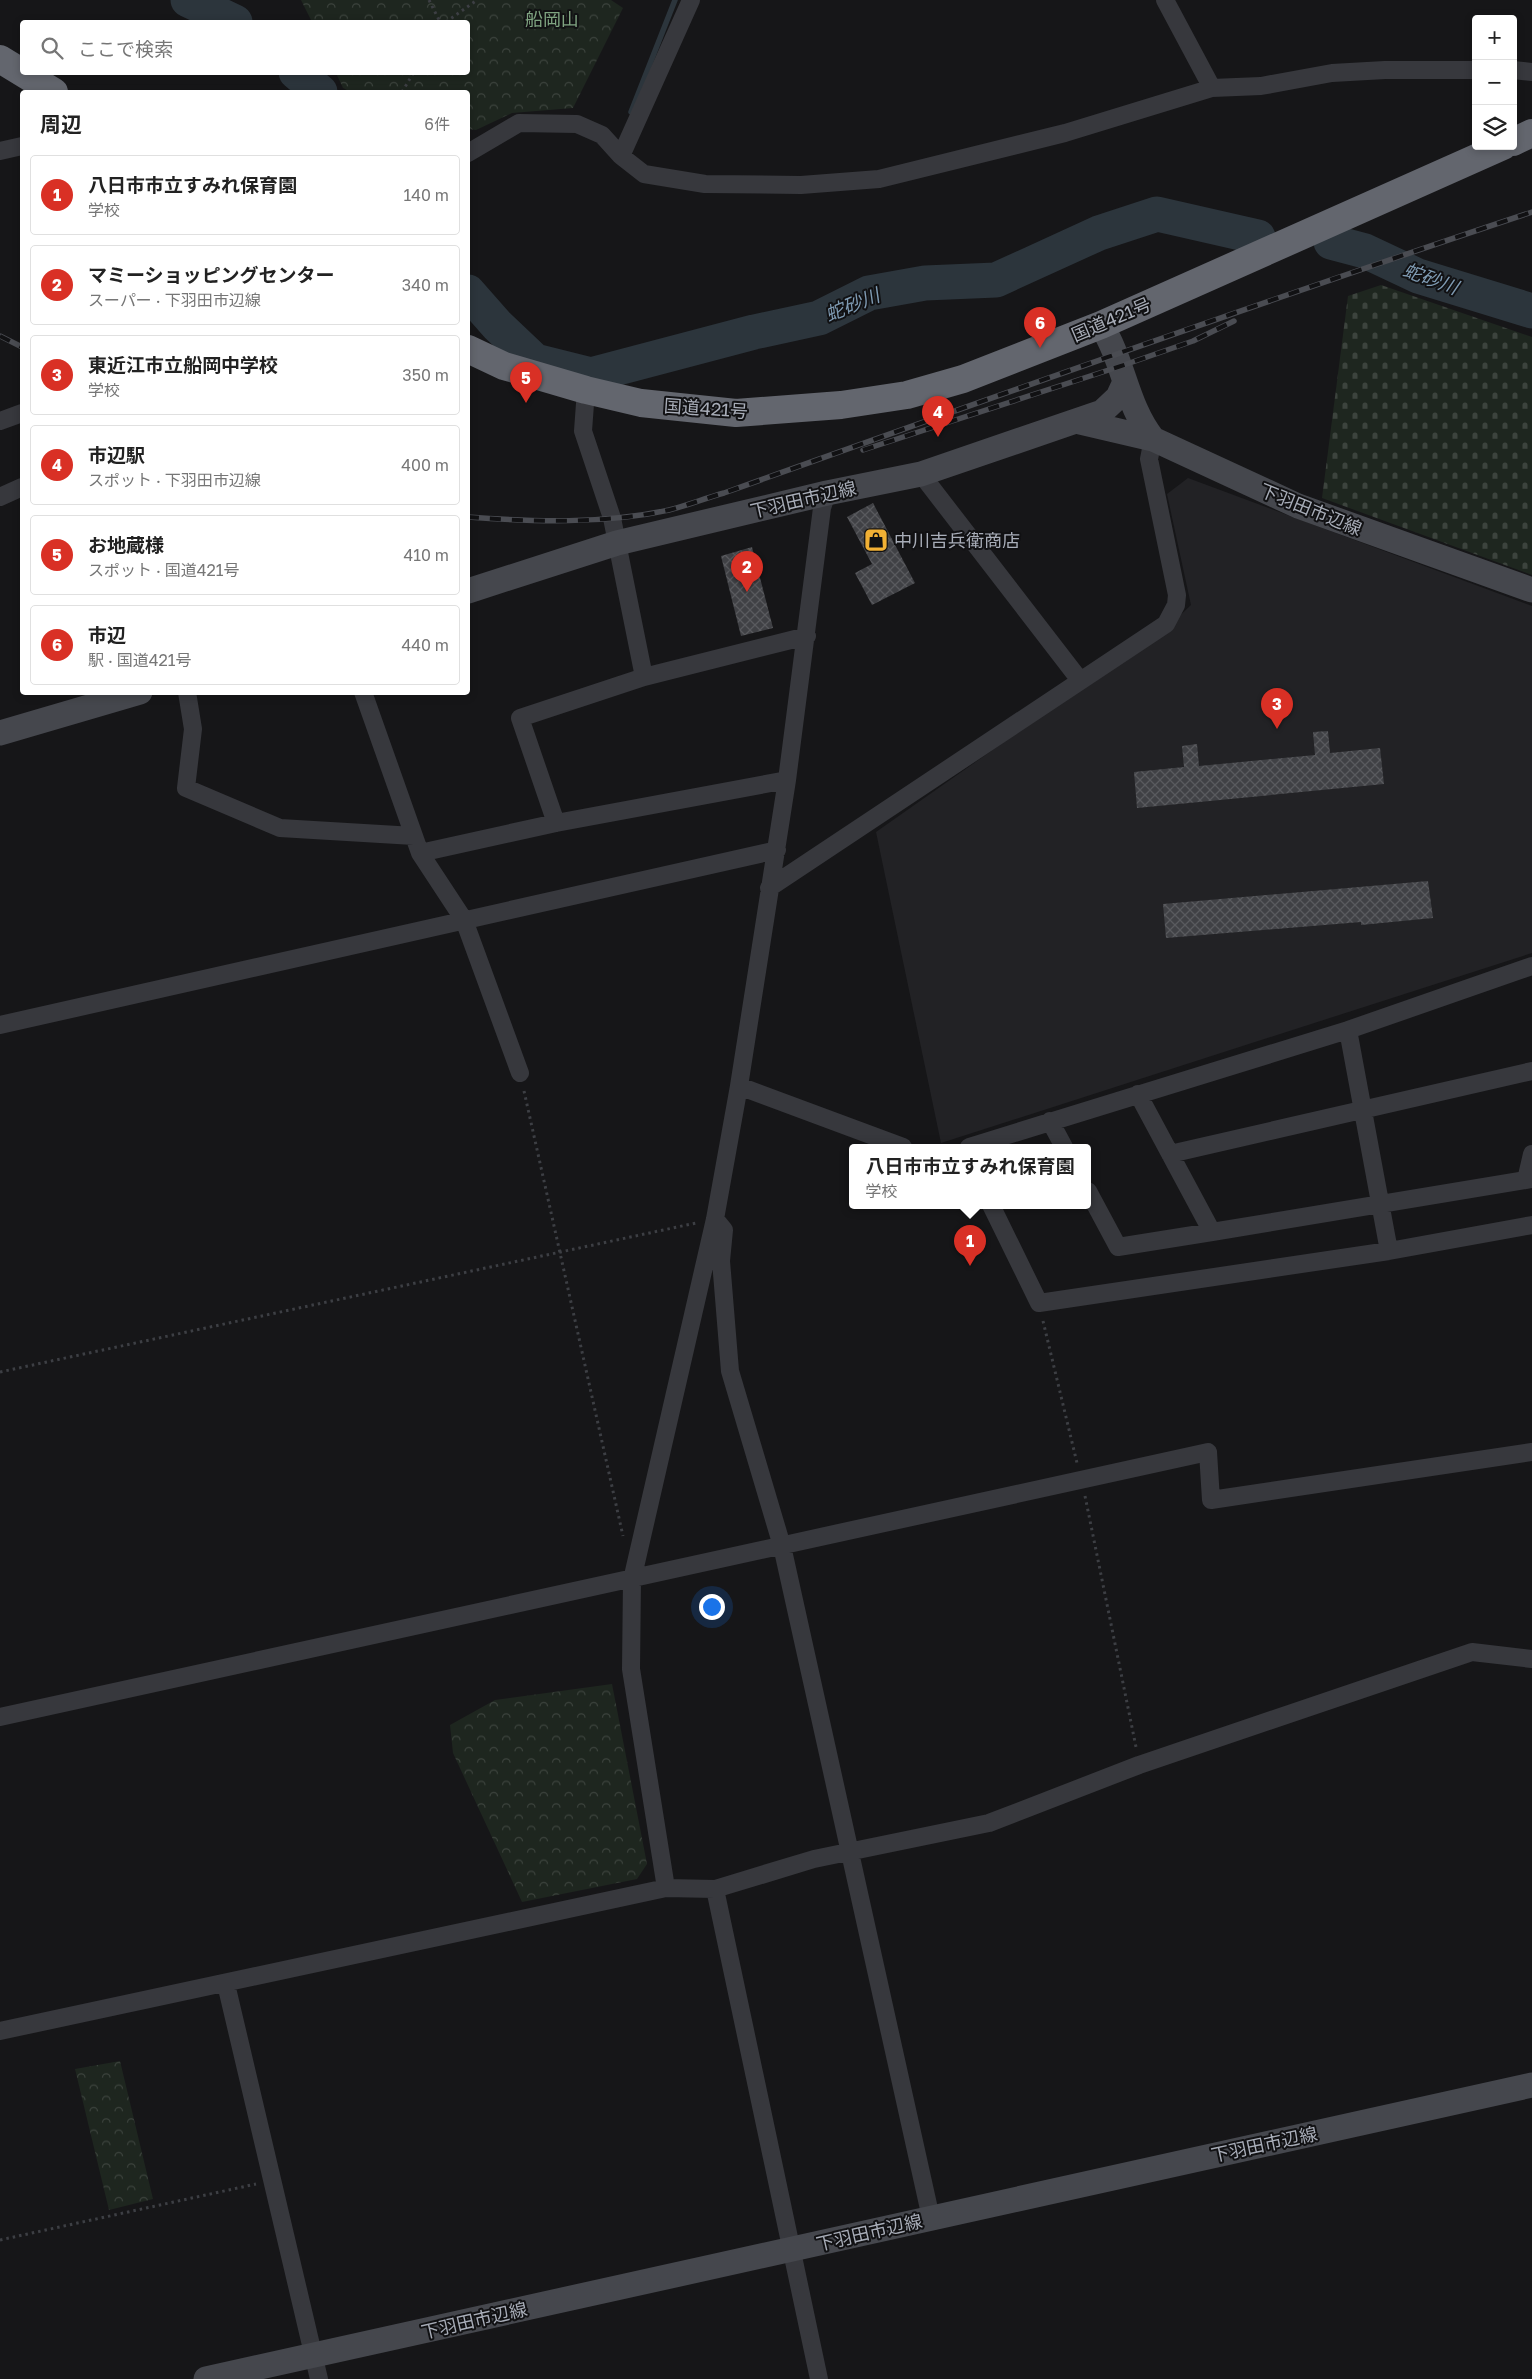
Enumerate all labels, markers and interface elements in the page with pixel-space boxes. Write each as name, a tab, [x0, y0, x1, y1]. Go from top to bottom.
park label: 船岡山	[525, 8, 579, 30]
map controls	[1472, 15, 1517, 150]
button: +	[1472, 15, 1517, 60]
search box	[20, 20, 470, 75]
icon: search	[38, 34, 66, 62]
text: ここで検索	[78, 37, 173, 60]
button: −	[1472, 60, 1517, 105]
button: layers	[1472, 105, 1517, 150]
text: 周辺	[40, 111, 82, 137]
text: 6件	[424, 114, 450, 134]
text: 八日市市立すみれ保育園	[88, 173, 297, 196]
text: 1	[53, 185, 61, 205]
text: 140 m	[403, 185, 449, 205]
text: 学校	[88, 200, 120, 220]
water label: 蛇砂川	[1400, 257, 1464, 299]
text: マミーショッピングセンター	[88, 263, 335, 286]
text: 2	[52, 275, 62, 295]
text: 340 m	[402, 275, 449, 295]
water label: 蛇砂川	[821, 282, 885, 325]
text: スーパー · 下羽田市辺線	[88, 290, 261, 310]
street label: 国道421号	[1068, 292, 1154, 346]
pin: 6	[1024, 307, 1056, 348]
text: 東近江市立船岡中学校	[88, 353, 278, 376]
pin: 5	[510, 362, 542, 403]
text: 3	[52, 365, 62, 385]
text: 350 m	[402, 365, 449, 385]
text: 学校	[88, 380, 120, 400]
street label: 国道421号	[663, 394, 749, 422]
pin: 4	[922, 396, 954, 437]
text: 市辺駅	[88, 443, 145, 466]
text: 4	[52, 455, 62, 475]
text: 400 m	[401, 455, 449, 475]
text: スポット · 下羽田市辺線	[88, 470, 261, 490]
street label: 下羽田市辺線	[748, 476, 858, 522]
street label: 下羽田市辺線	[1257, 479, 1365, 539]
shop icon: 中川吉兵衛商店	[863, 527, 889, 553]
place label: 中川吉兵衛商店	[894, 529, 1020, 551]
text: お地蔵様	[88, 533, 164, 556]
text: 5	[52, 545, 62, 565]
text: 410 m	[403, 545, 449, 565]
pin: 2	[731, 551, 763, 592]
text: スポット · 国道421号	[88, 560, 240, 580]
text: 市辺	[88, 623, 126, 646]
text: 6	[52, 635, 62, 655]
text: 440 m	[401, 635, 449, 655]
text: 駅 · 国道421号	[88, 650, 192, 670]
pin: 3	[1261, 688, 1293, 729]
popup	[849, 1144, 1091, 1209]
text: 八日市市立すみれ保育園	[865, 1154, 1075, 1177]
text: 学校	[865, 1181, 898, 1201]
pin: 1	[954, 1225, 986, 1266]
your location	[699, 1594, 725, 1620]
street label: 下羽田市辺線	[1209, 2122, 1319, 2166]
street label: 下羽田市辺線	[814, 2209, 924, 2255]
street label: 下羽田市辺線	[419, 2297, 529, 2343]

